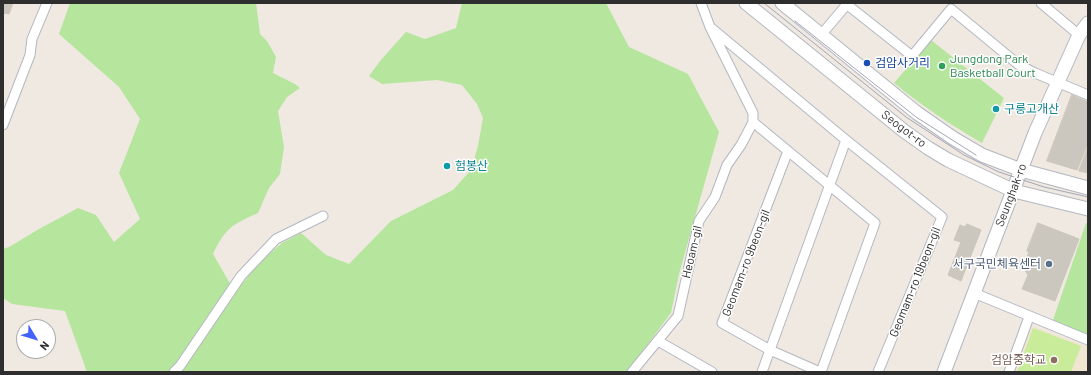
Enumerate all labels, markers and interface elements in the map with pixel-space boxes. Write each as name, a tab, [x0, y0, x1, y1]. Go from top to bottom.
place label: Jungdong Park Basketball Court	[950, 52, 1036, 80]
place label: 검암사거리	[875, 56, 930, 70]
marker: 검암사거리	[862, 58, 872, 68]
marker: Jungdong Park Basketball Court	[937, 61, 947, 71]
place label: 구릉고개산	[1004, 102, 1059, 116]
marker: 구릉고개산	[991, 104, 1001, 114]
street label: Seogot-ro	[879, 107, 929, 151]
place label: 험봉산	[455, 159, 488, 173]
marker: 험봉산	[442, 161, 452, 171]
street label: Seunghak-ro	[992, 161, 1030, 229]
street label: Geomam-ro 9beon-gil	[719, 208, 773, 318]
street label: Heoam-gil	[679, 224, 705, 280]
street label: Geomam-ro 19beon-gil	[886, 225, 944, 339]
place label: 서구국민체육센터	[953, 257, 1041, 271]
marker: 서구국민체육센터	[1044, 259, 1054, 269]
north arrow	[16, 319, 56, 359]
text: N	[38, 339, 52, 353]
place label: 검암중학교	[991, 353, 1046, 367]
marker: 검암중학교	[1049, 355, 1059, 365]

